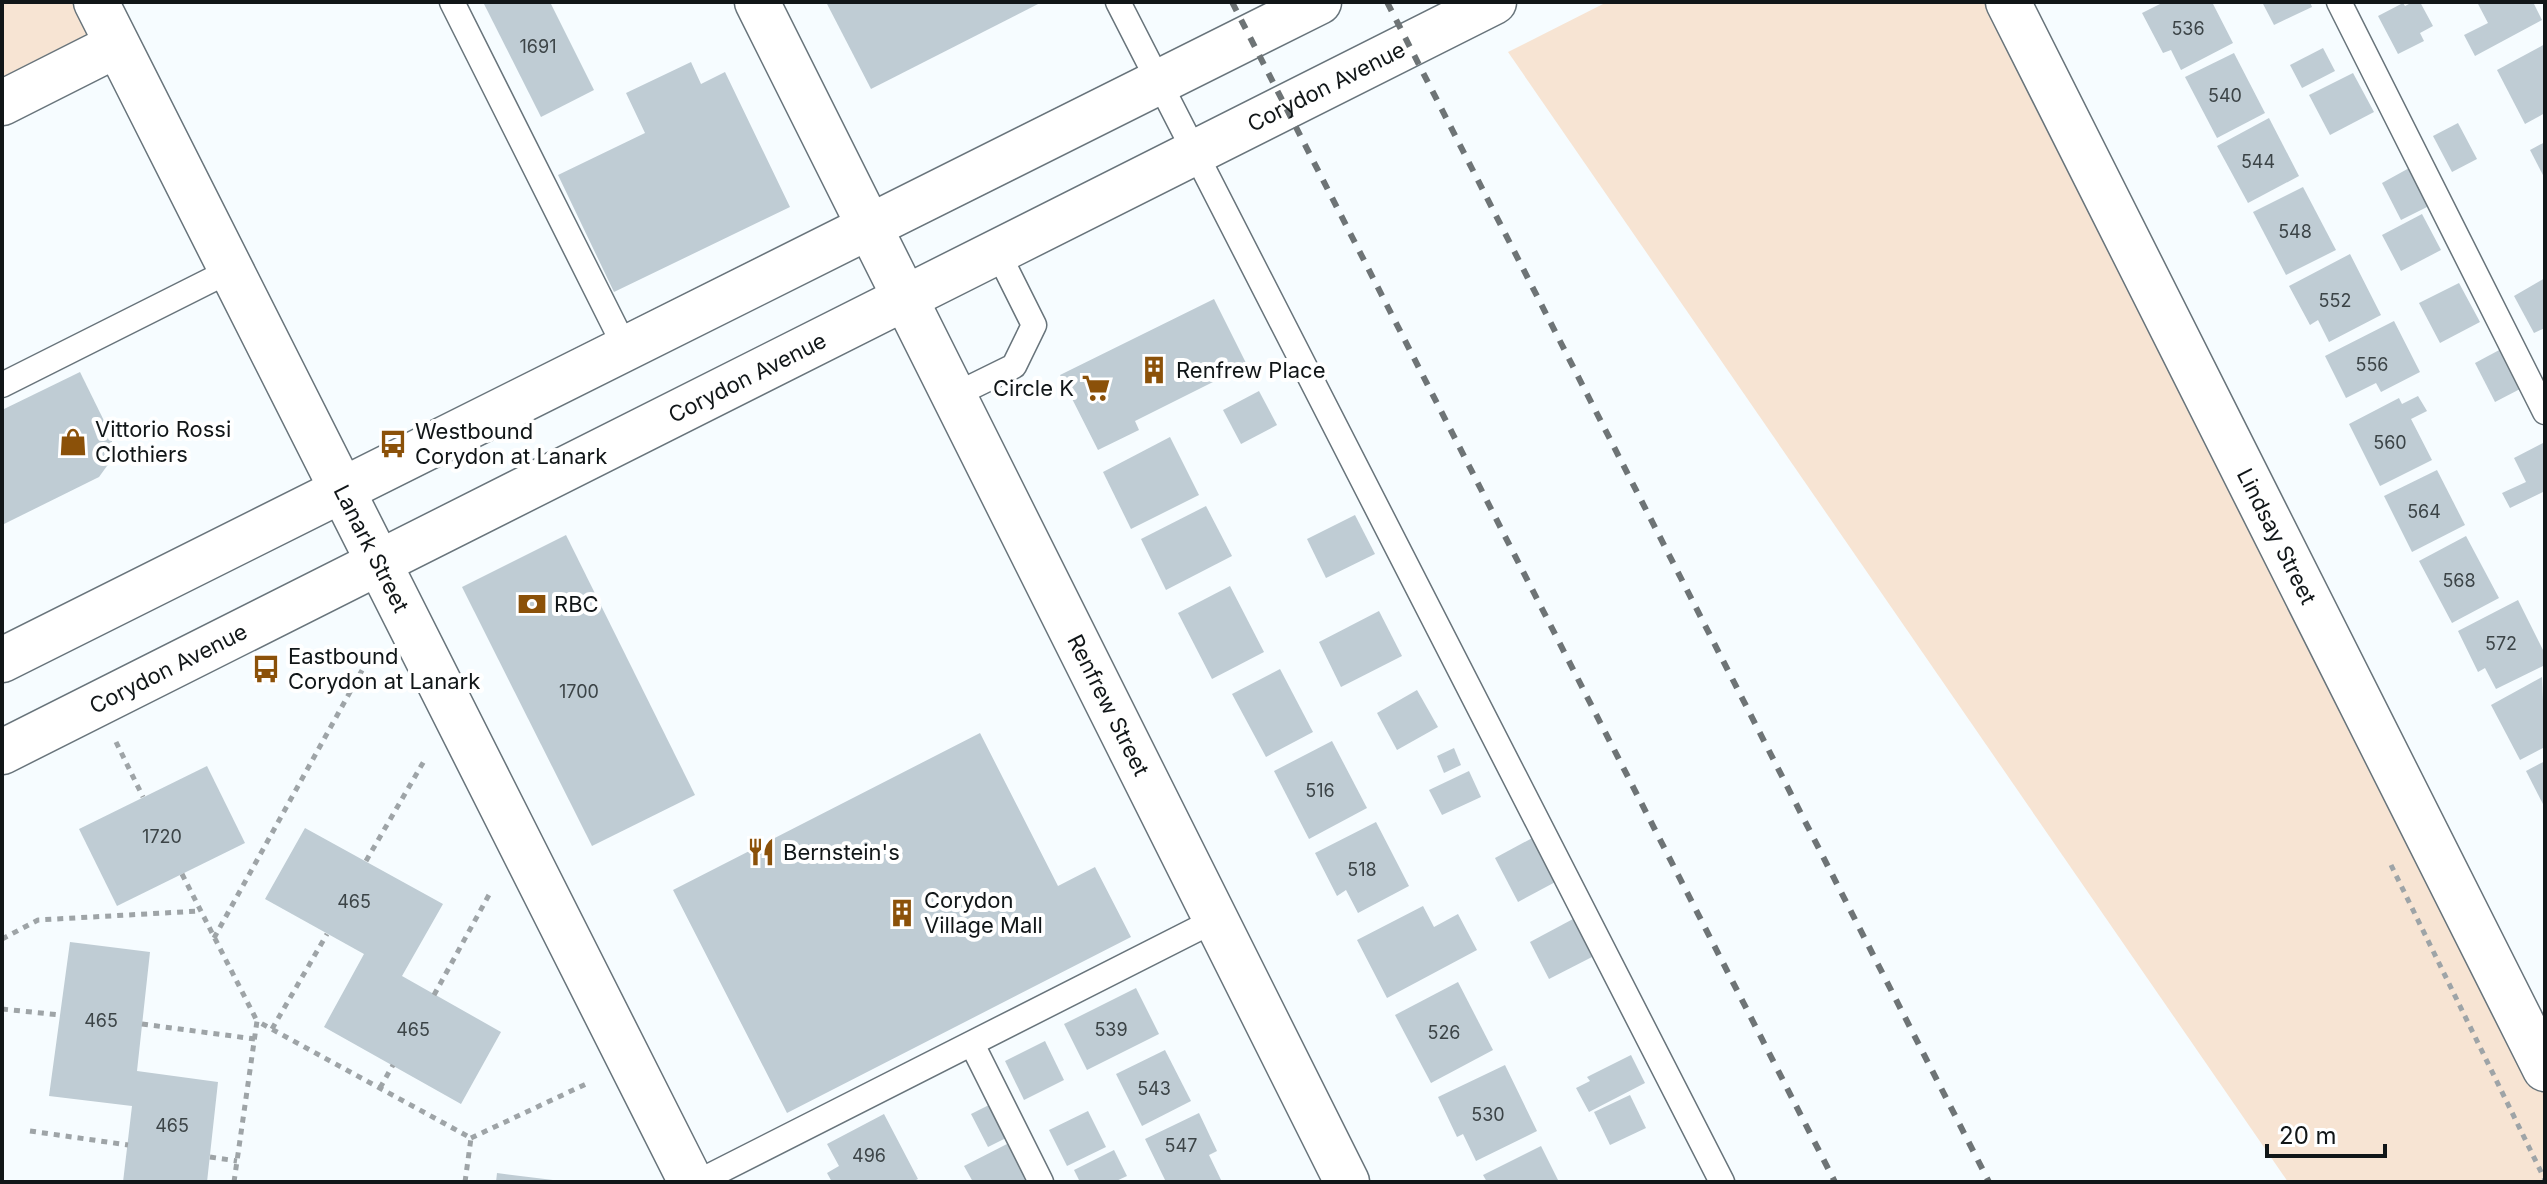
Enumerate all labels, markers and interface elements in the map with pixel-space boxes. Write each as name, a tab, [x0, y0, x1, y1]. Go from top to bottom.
house number: 536	[2171, 18, 2205, 39]
house number: 1691	[520, 36, 556, 57]
street label: Corydon Avenue	[1243, 36, 1409, 137]
house number: 540	[2208, 85, 2242, 106]
house number: 544	[2241, 151, 2275, 172]
house number: 548	[2278, 221, 2312, 242]
house number: 552	[2319, 290, 2351, 311]
street label: Corydon Avenue	[664, 327, 830, 428]
house number: 556	[2355, 354, 2389, 375]
building icon: Renfrew Place	[1139, 355, 1169, 385]
place label: Renfrew Place	[1176, 357, 1325, 383]
supermarket icon: Circle K	[1081, 373, 1111, 403]
place label: Circle K	[993, 375, 1074, 401]
place label: Vittorio Rossi Clothiers	[95, 416, 231, 467]
place label: Westbound Corydon at Lanark	[415, 418, 607, 469]
shop icon: Vittorio Rossi Clothiers	[58, 427, 88, 457]
bus stop icon: Westbound Corydon at Lanark	[378, 429, 408, 459]
house number: 560	[2373, 432, 2407, 453]
street label: Lindsay Street	[2232, 464, 2322, 608]
street label: Lanark Street	[329, 480, 414, 616]
house number: 564	[2407, 501, 2441, 522]
house number: 568	[2442, 570, 2476, 591]
bank icon: RBC	[517, 589, 547, 619]
place label: RBC	[554, 591, 599, 617]
street label: Corydon Avenue	[85, 618, 251, 719]
street label: Renfrew Street	[1062, 630, 1155, 780]
house number: 572	[2485, 633, 2517, 654]
place label: Eastbound Corydon at Lanark	[288, 643, 480, 694]
bus stop icon: Eastbound Corydon at Lanark	[251, 654, 281, 684]
house number: 1700	[559, 681, 599, 702]
house number: 516	[1305, 780, 1335, 801]
house number: 1720	[142, 826, 182, 847]
restaurant icon: Bernstein's	[746, 837, 776, 867]
place label: Bernstein's	[783, 839, 900, 865]
house number: 518	[1347, 859, 1377, 880]
place label: Corydon Village Mall	[924, 887, 1043, 938]
house number: 465	[337, 891, 371, 912]
building icon: Corydon Village Mall	[887, 898, 917, 928]
house number: 465	[84, 1010, 118, 1031]
house number: 465	[396, 1019, 430, 1040]
house number: 539	[1094, 1019, 1128, 1040]
house number: 526	[1427, 1022, 1461, 1043]
house number: 543	[1137, 1078, 1171, 1099]
house number: 530	[1471, 1104, 1505, 1125]
scale bar	[2267, 1108, 2385, 1158]
house number: 465	[155, 1115, 189, 1136]
text: 20 m	[2279, 1121, 2337, 1150]
house number: 547	[1165, 1135, 1197, 1156]
house number: 496	[852, 1145, 886, 1166]

